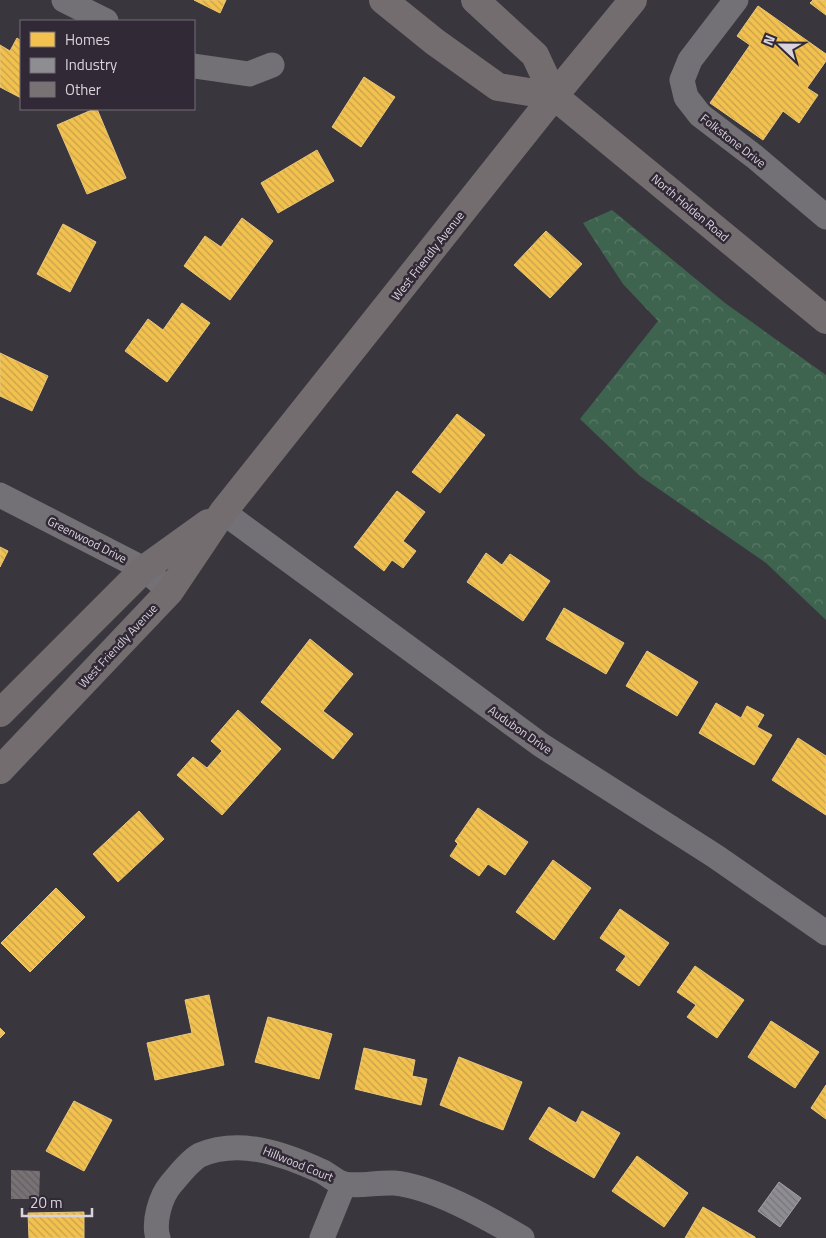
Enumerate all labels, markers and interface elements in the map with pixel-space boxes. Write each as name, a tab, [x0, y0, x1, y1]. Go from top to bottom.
legend	[20, 20, 195, 110]
north arrow	[756, 20, 806, 70]
text: Homes	[65, 28, 110, 51]
text: N	[757, 32, 780, 48]
text: Industry	[65, 53, 117, 76]
text: Other	[65, 78, 101, 101]
street label: Folkstone Drive	[697, 109, 770, 172]
street label: North Holden Road	[647, 169, 733, 246]
street label: West Friendly Avenue	[386, 207, 469, 305]
street label: Greenwood Drive	[44, 511, 130, 568]
street label: West Friendly Avenue	[73, 599, 162, 692]
street label: Audubon Drive	[484, 701, 556, 759]
street label: Hillwood Court	[260, 1141, 337, 1187]
scale bar	[22, 1186, 92, 1218]
text: 20 m	[30, 1191, 63, 1214]

